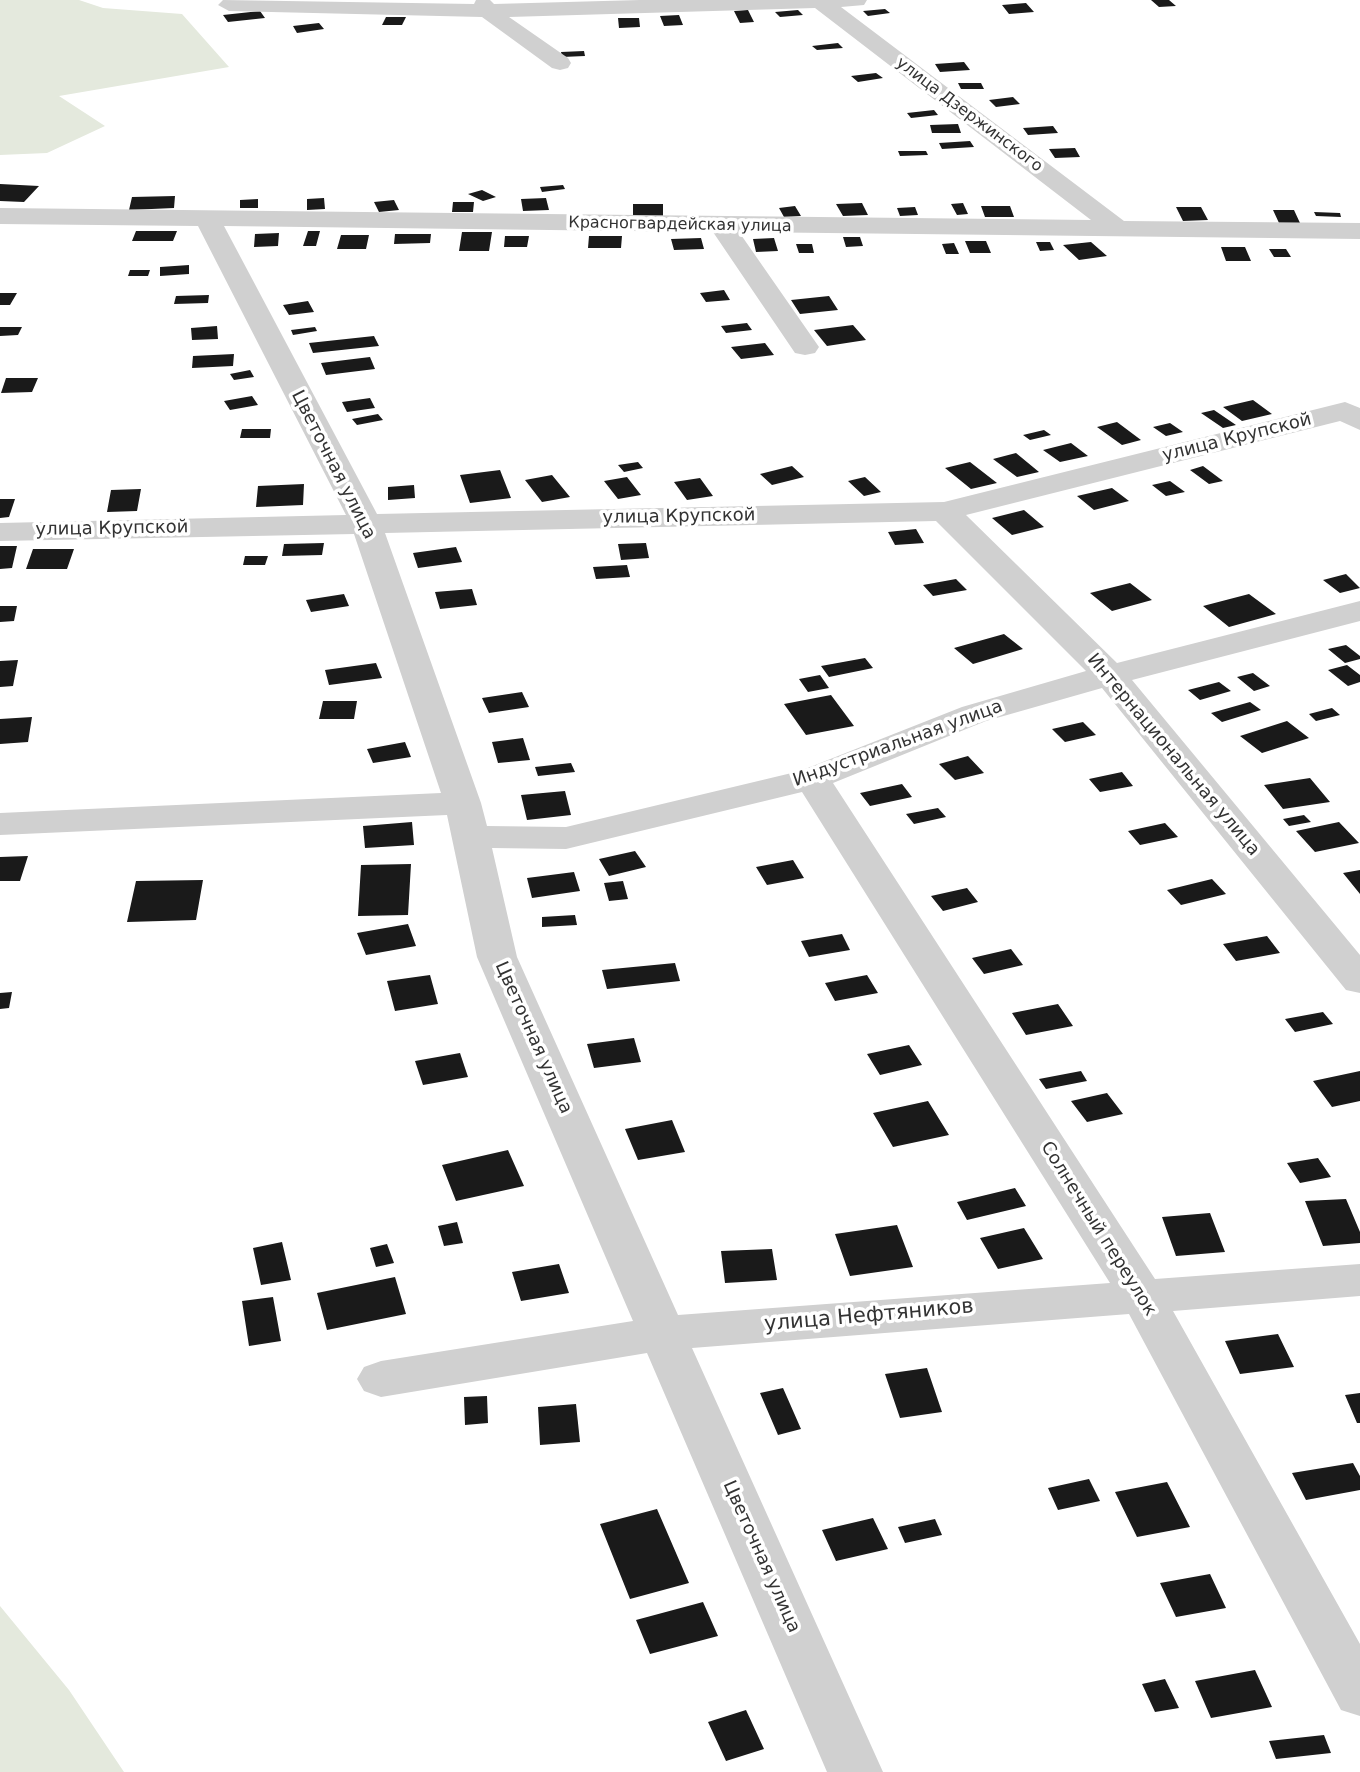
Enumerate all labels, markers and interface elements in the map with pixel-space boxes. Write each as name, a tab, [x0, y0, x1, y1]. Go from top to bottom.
street label: улица Дзержинского	[892, 54, 1046, 176]
street label: Красногвардейская улица	[568, 213, 792, 237]
street label: Цветочная улица	[286, 387, 380, 543]
street label: улица Крупской	[1160, 409, 1314, 467]
street label: улица Крупской	[602, 505, 756, 529]
street label: улица Крупской	[35, 517, 189, 541]
street label: Интернациональная улица	[1082, 649, 1264, 861]
street label: Индустриальная улица	[790, 696, 1006, 792]
street label: Цветочная улица	[490, 959, 576, 1117]
street label: Солнечный переулок	[1035, 1138, 1161, 1320]
street label: улица Нефтяников	[763, 1294, 975, 1338]
street label: Цветочная улица	[718, 1478, 804, 1636]

